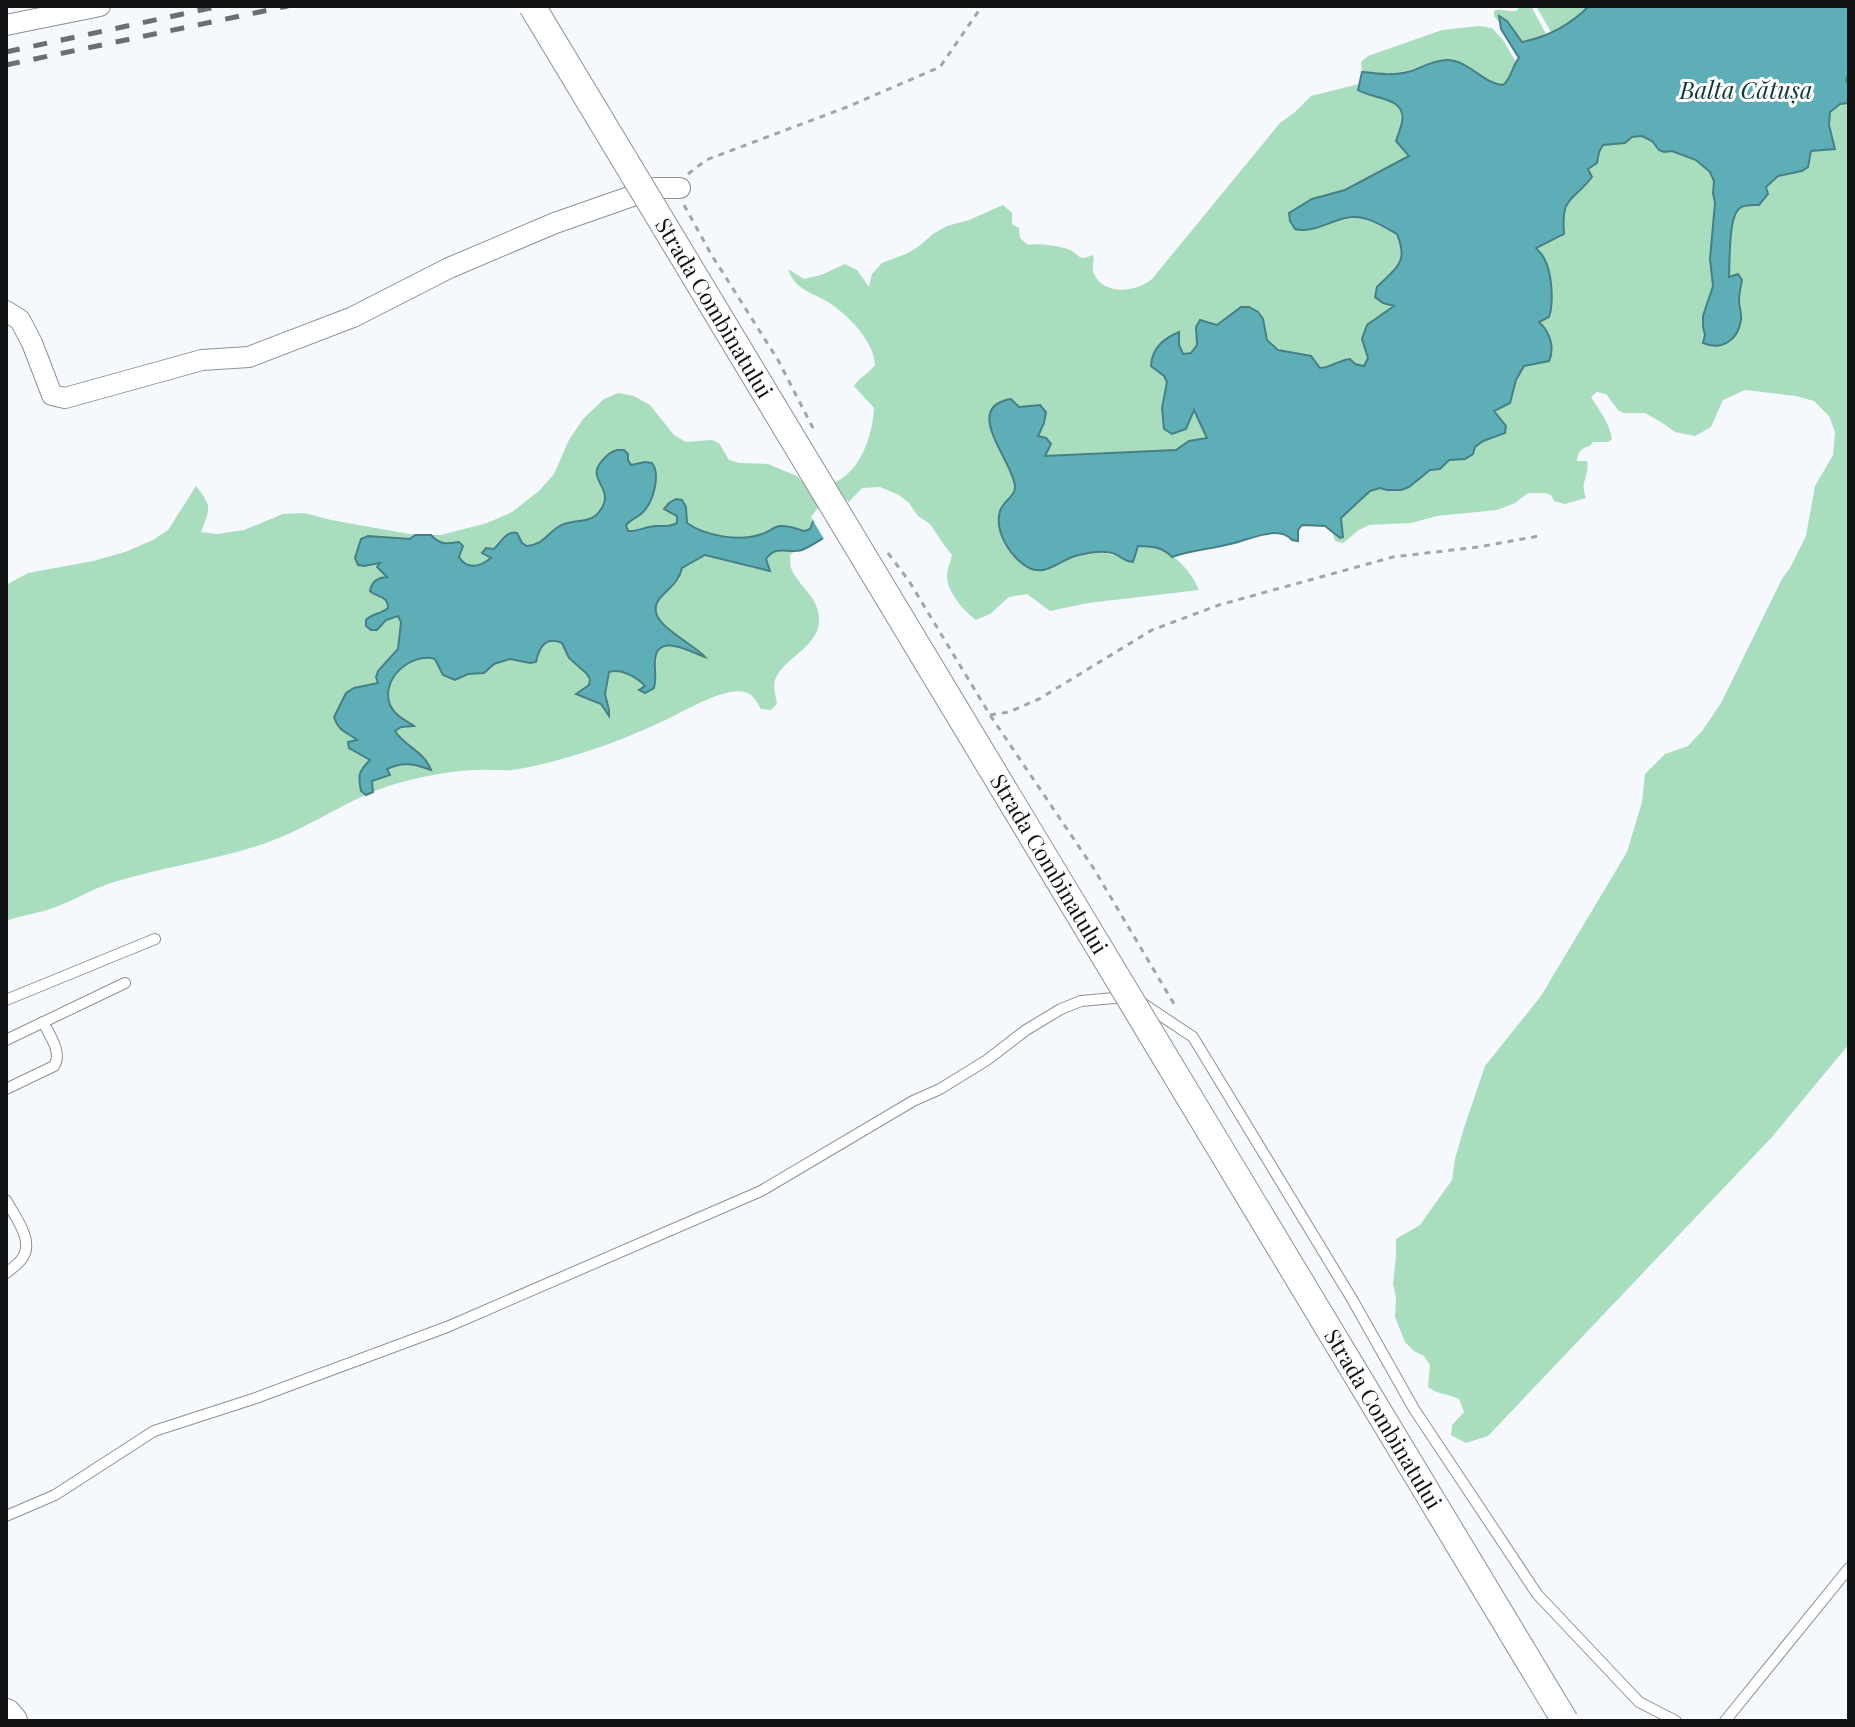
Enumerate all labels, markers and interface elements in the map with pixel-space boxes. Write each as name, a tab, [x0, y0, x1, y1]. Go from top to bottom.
water label: Balta Cătușa	[1678, 73, 1813, 105]
street label: Strada Combinatului	[649, 212, 781, 403]
street label: Strada Combinatului	[984, 768, 1116, 959]
street label: Strada Combinatului	[1318, 1323, 1450, 1514]

